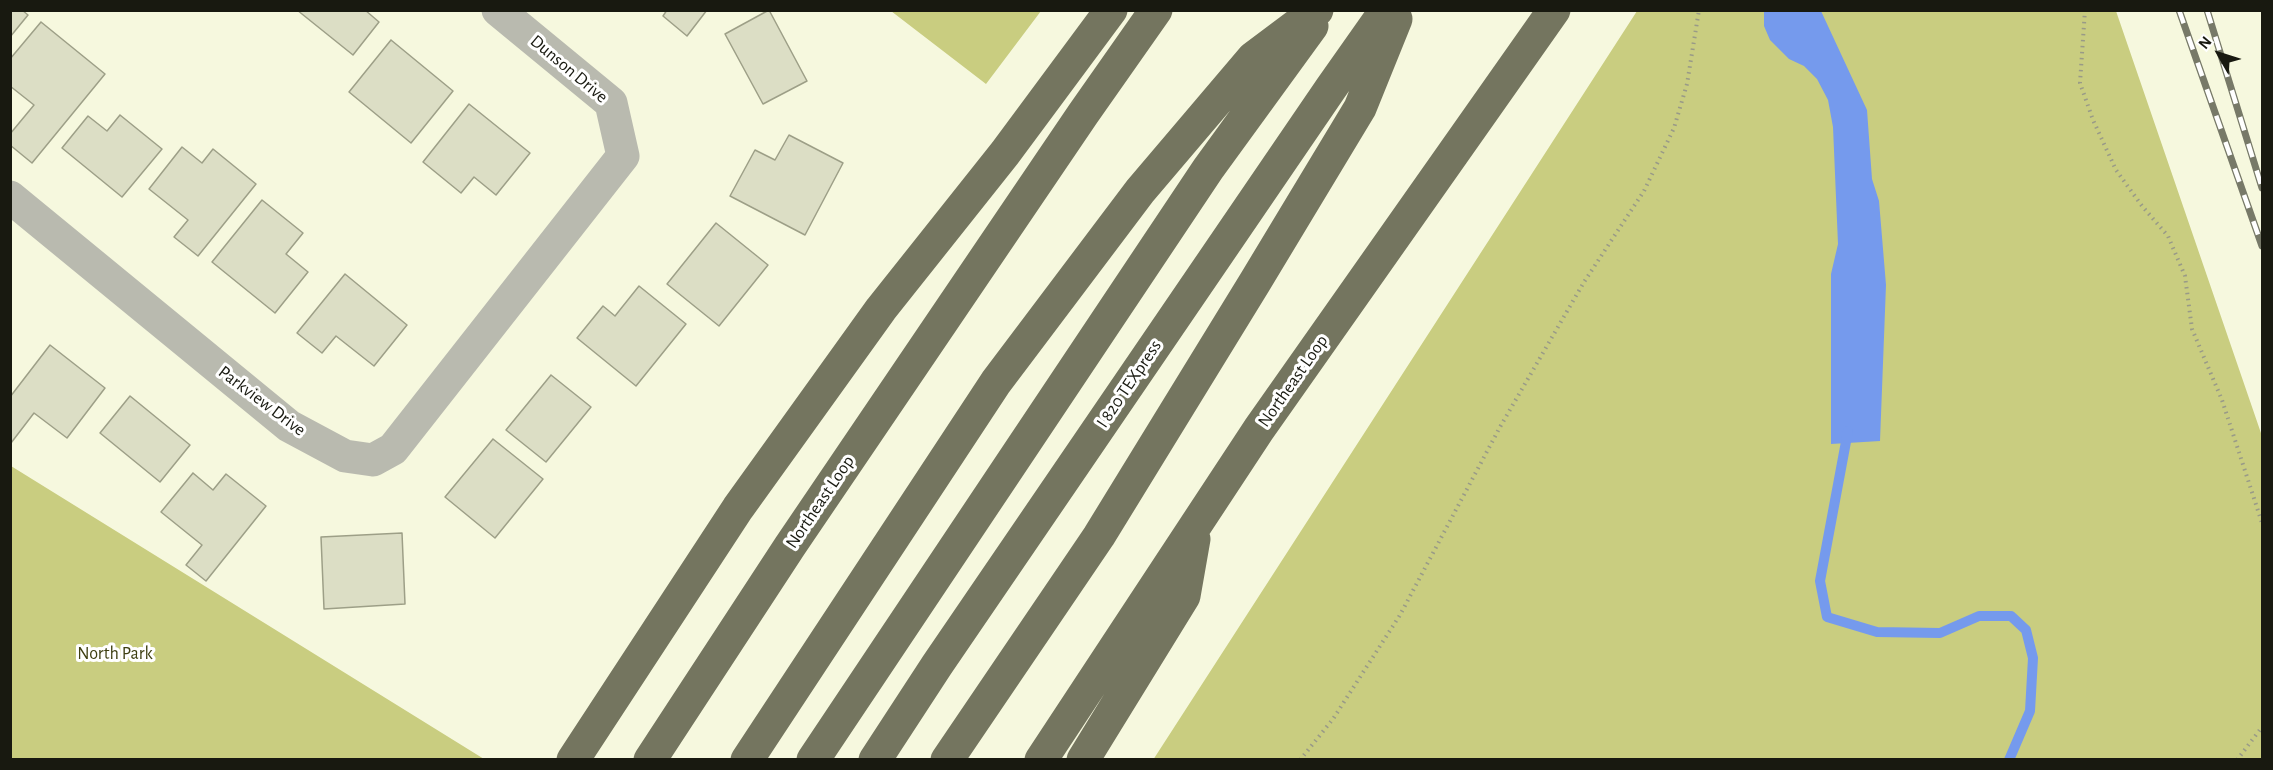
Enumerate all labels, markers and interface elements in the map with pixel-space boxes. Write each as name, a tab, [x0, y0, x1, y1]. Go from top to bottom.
north arrow	[2189, 24, 2249, 84]
street label: Dunson Drive	[526, 30, 612, 108]
text: N	[2195, 33, 2215, 52]
street label: Northeast Loop	[1253, 331, 1333, 431]
street label: I 820 TEXpress	[1092, 336, 1166, 432]
street label: Parkview Drive	[214, 361, 310, 441]
street label: Northeast Loop	[781, 451, 859, 553]
park label: North Park	[77, 643, 153, 665]

